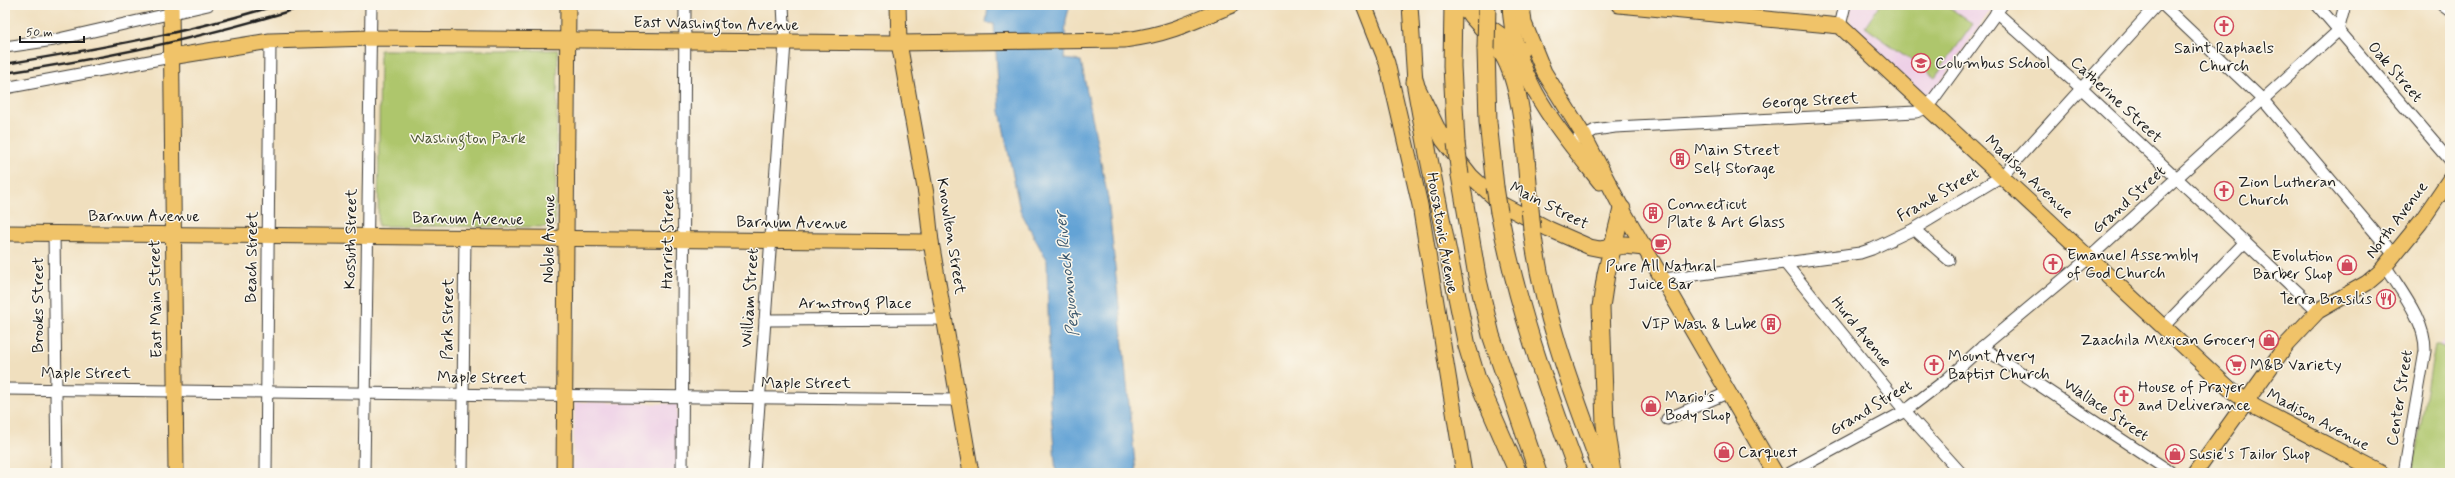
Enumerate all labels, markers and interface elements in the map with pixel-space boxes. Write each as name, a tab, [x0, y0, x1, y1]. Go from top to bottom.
street label: East Washington Avenue	[633, 12, 799, 37]
church icon: Saint Raphaels Church	[2213, 15, 2235, 37]
scale bar	[20, 18, 84, 44]
text: 50 m	[26, 25, 53, 41]
street label: Oak Street	[2363, 37, 2427, 107]
place label: Saint Raphaels Church	[2174, 38, 2274, 77]
school or university icon: Columbus School	[1910, 52, 1932, 74]
street label: Catherine Street	[2066, 52, 2167, 148]
place label: Columbus School	[1935, 53, 2050, 74]
street label: George Street	[1761, 88, 1860, 115]
park label: Washington Park	[410, 128, 526, 150]
street label: Madison Avenue	[1980, 130, 2078, 224]
place label: Main Street Self Storage	[1694, 140, 1780, 179]
building icon: Main Street Self Storage	[1669, 148, 1691, 170]
street label: Grand Street	[2088, 161, 2170, 239]
street label: Frank Street	[1893, 163, 1983, 227]
street label: Housatonic Avenue	[1421, 171, 1463, 296]
place label: Zion Lutheran Church	[2238, 172, 2336, 211]
street label: Knowlton Street	[931, 176, 971, 296]
street label: Main Street	[1506, 177, 1592, 235]
street label: North Avenue	[2361, 177, 2433, 263]
church icon: Zion Lutheran Church	[2213, 180, 2235, 202]
street label: Kossuth Street	[340, 188, 362, 290]
street label: Harriet Street	[657, 189, 679, 289]
street label: Noble Avenue	[538, 194, 560, 284]
place label: Connecticut Plate & Art Glass	[1667, 194, 1785, 233]
building icon: Connecticut Plate & Art Glass	[1642, 202, 1664, 224]
street label: Barnum Avenue	[88, 206, 200, 227]
water label: Pequonnock River	[1049, 207, 1085, 338]
street label: Barnum Avenue	[412, 208, 524, 230]
street label: Beach Street	[241, 210, 263, 303]
street label: Barnum Avenue	[736, 212, 848, 234]
cafe icon: Pure All Natural Juice Bar	[1650, 233, 1672, 255]
street label: East Main Street	[144, 239, 168, 358]
place label: Emanuel Assembly of God Church	[2067, 245, 2198, 284]
place label: Evolution Barber Shop	[2253, 246, 2333, 285]
street label: William Street	[736, 248, 764, 348]
church icon: Emanuel Assembly of God Church	[2042, 253, 2064, 275]
shop icon: Evolution Barber Shop	[2336, 254, 2358, 276]
place label: Pure All Natural Juice Bar	[1606, 256, 1716, 295]
street label: Brooks Street	[28, 257, 49, 353]
street label: Park Street	[437, 277, 459, 360]
restaurant icon: Terra Brasilis	[2375, 288, 2397, 310]
place label: Terra Brasilis	[2280, 289, 2372, 310]
street label: Hurd Avenue	[1826, 292, 1896, 372]
street label: Armstrong Place	[798, 293, 912, 315]
building icon: VIP Wash & Lube	[1760, 313, 1782, 335]
place label: VIP Wash & Lube	[1642, 314, 1758, 335]
shop icon: Zaachila Mexican Grocery	[2258, 329, 2280, 351]
place label: Zaachila Mexican Grocery	[2080, 330, 2255, 351]
place label: Mount Avery Baptist Church	[1948, 346, 2050, 385]
street label: Center Street	[2382, 348, 2418, 448]
church icon: Mount Avery Baptist Church	[1923, 354, 1945, 376]
supermarket icon: M&B Variety	[2225, 354, 2247, 376]
place label: M&B Variety	[2250, 355, 2342, 376]
street label: Maple Street	[41, 363, 132, 384]
street label: Maple Street	[437, 367, 528, 389]
street label: Maple Street	[761, 373, 852, 394]
street label: Wallace Street	[2059, 374, 2153, 446]
street label: Grand Street	[1826, 375, 1916, 441]
place label: House of Prayer and Deliverance	[2138, 377, 2251, 416]
street label: Madison Avenue	[2263, 384, 2373, 456]
church icon: House of Prayer and Deliverance	[2113, 385, 2135, 407]
place label: Mario's Body Shop	[1665, 387, 1731, 426]
shop icon: Mario's Body Shop	[1640, 395, 1662, 417]
shop icon: Carquest	[1713, 441, 1735, 463]
place label: Carquest	[1738, 442, 1797, 463]
shop icon: Susie's Tailor Shop	[2164, 443, 2186, 465]
place label: Susie's Tailor Shop	[2189, 444, 2311, 465]

